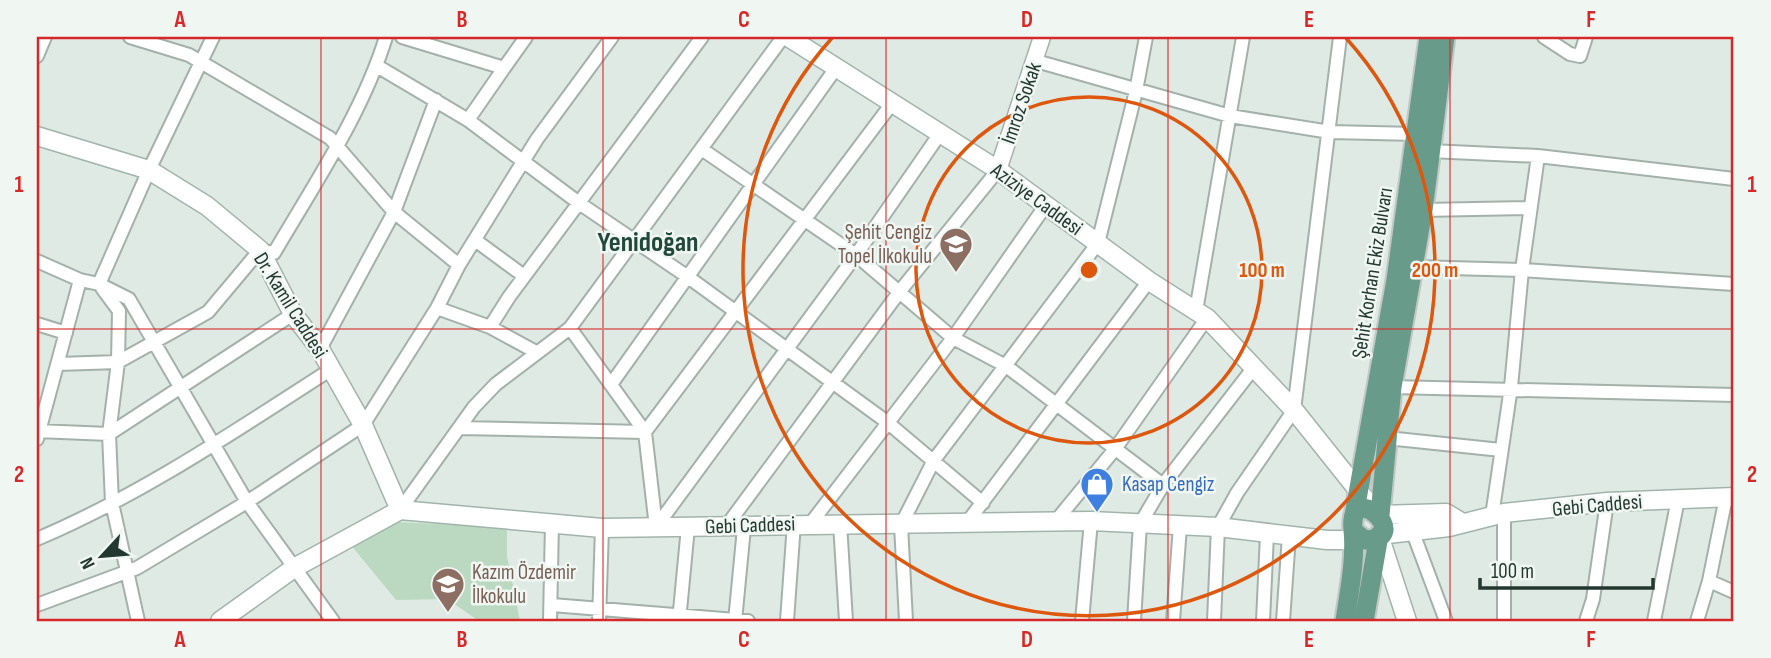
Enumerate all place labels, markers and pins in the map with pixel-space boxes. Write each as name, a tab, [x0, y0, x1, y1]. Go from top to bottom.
place label: Şehit Cengiz Topel İlkokulu	[838, 220, 932, 269]
school or university icon: Şehit Cengiz Topel İlkokulu	[937, 225, 975, 274]
centre of rings	[1077, 258, 1101, 282]
shop icon: Kasap Cengiz	[1078, 465, 1116, 514]
place label: Kasap Cengiz	[1122, 472, 1215, 497]
place label: Kazım Özdemir İlkokulu	[472, 560, 576, 609]
school or university icon: Kazım Özdemir İlkokulu	[429, 565, 467, 614]

